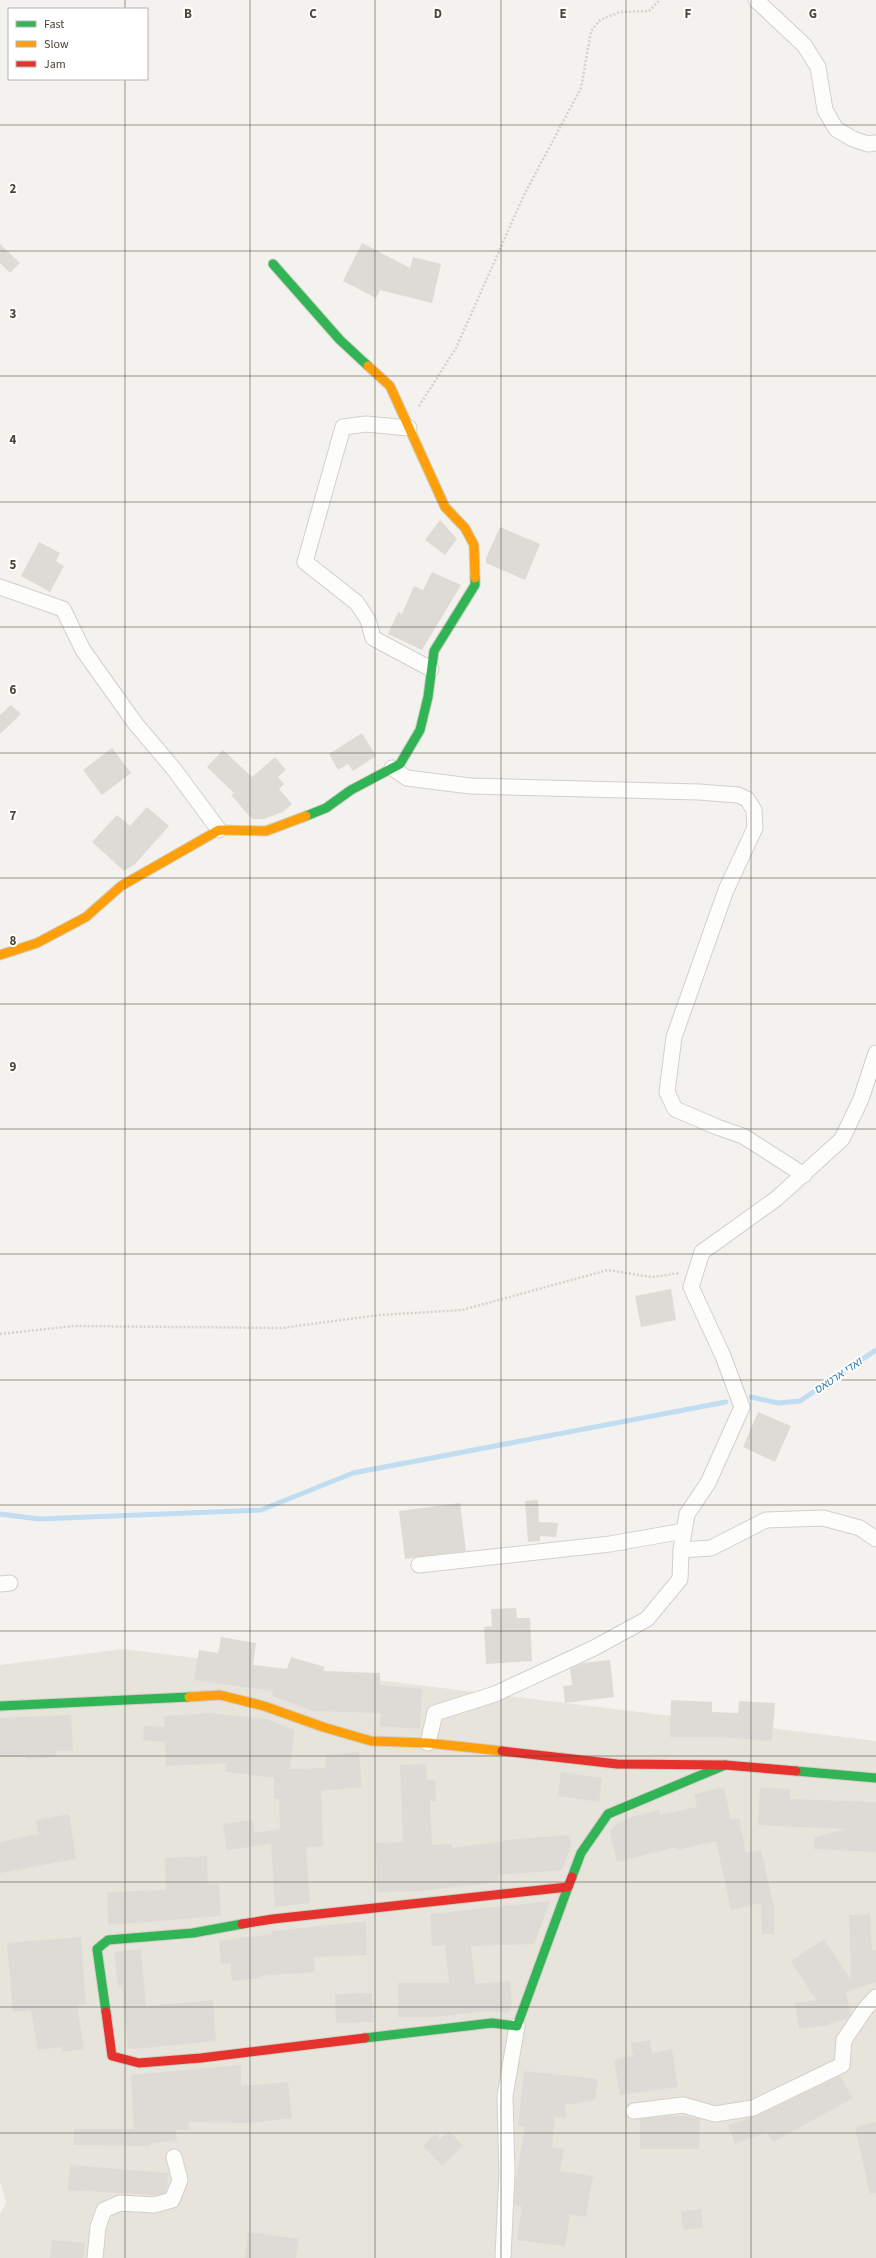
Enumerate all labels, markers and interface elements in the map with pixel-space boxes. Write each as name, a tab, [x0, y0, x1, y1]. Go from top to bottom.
text: B	[184, 5, 192, 23]
text: C	[309, 5, 317, 23]
text: D	[434, 5, 442, 23]
text: E	[559, 5, 567, 23]
text: F	[685, 5, 692, 23]
text: G	[809, 5, 817, 23]
legend	[8, 8, 148, 80]
text: Fast	[44, 16, 64, 33]
text: Slow	[44, 36, 69, 53]
text: Jam	[44, 56, 66, 73]
text: 2	[10, 180, 17, 198]
text: 3	[10, 305, 17, 323]
text: 4	[10, 431, 17, 449]
text: 5	[10, 556, 17, 574]
text: 6	[10, 681, 17, 699]
text: 7	[10, 807, 17, 825]
text: 8	[10, 932, 17, 950]
text: 9	[10, 1058, 17, 1076]
water label: ואדי ארטאס	[811, 1353, 866, 1398]

